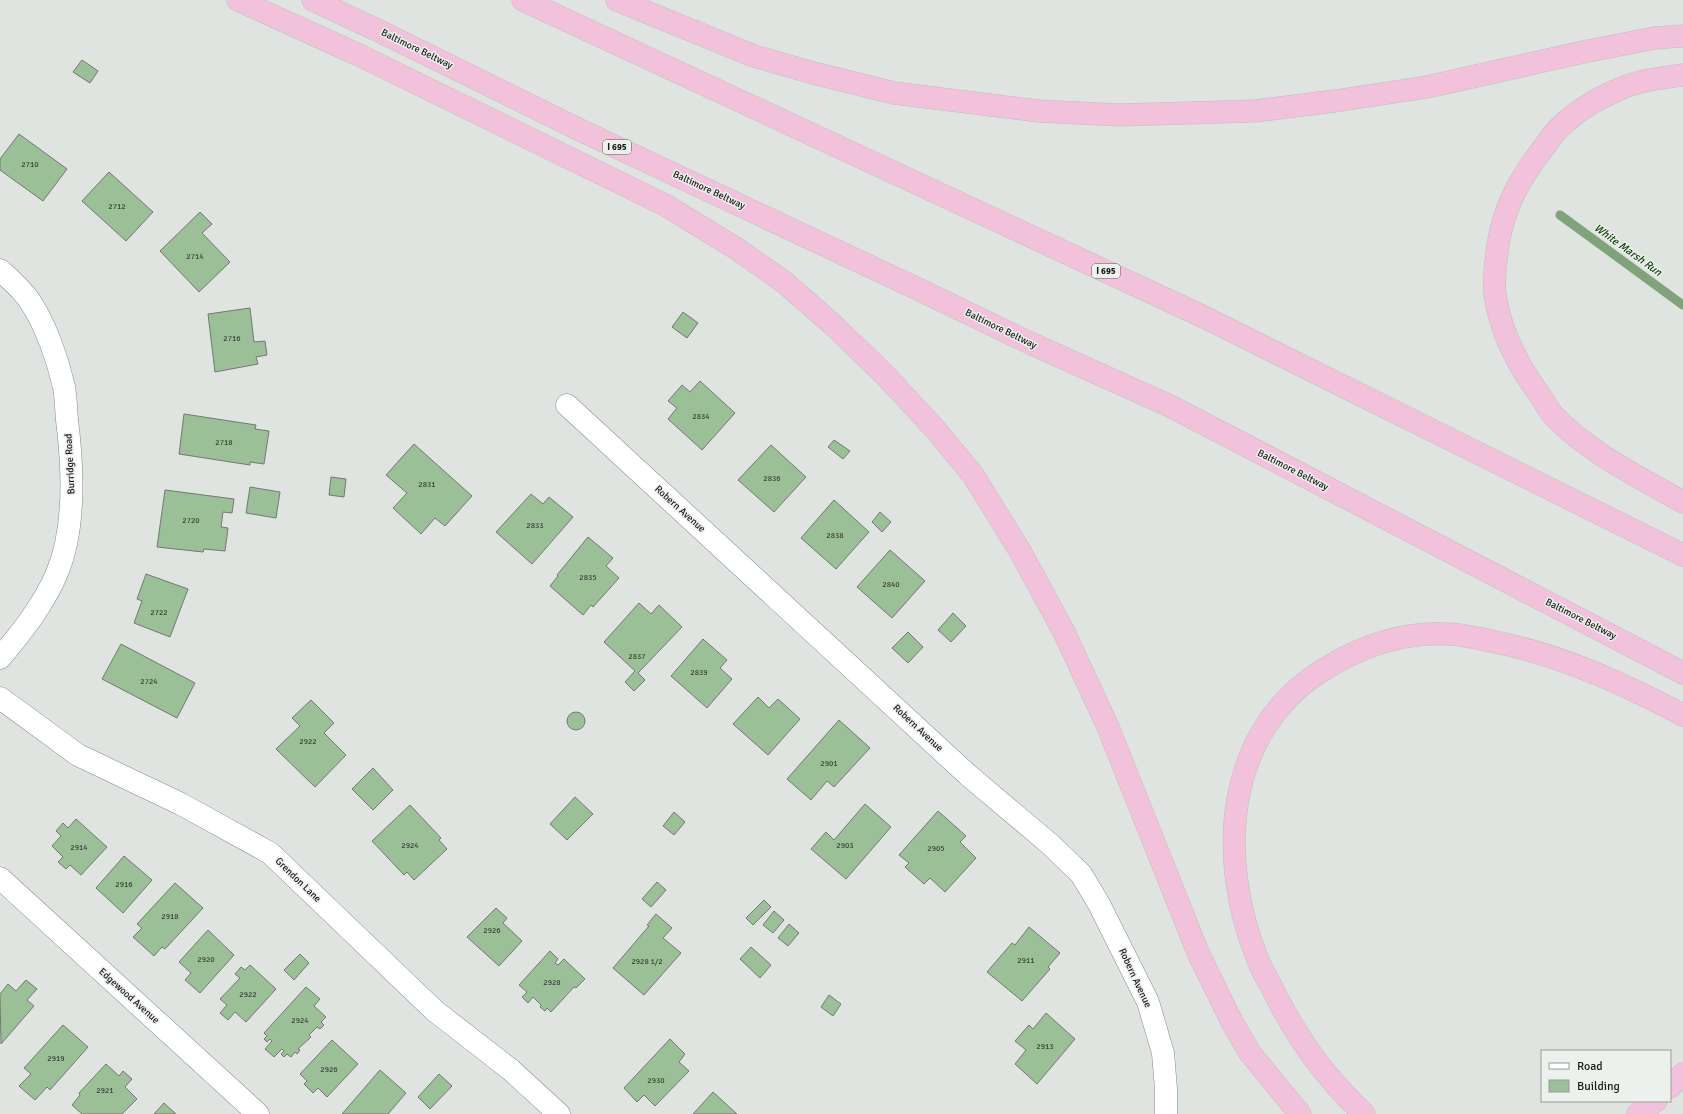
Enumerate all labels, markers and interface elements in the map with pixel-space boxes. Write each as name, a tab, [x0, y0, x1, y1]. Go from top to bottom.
street label: Baltimore Beltway	[379, 26, 455, 72]
road number: I 695	[603, 140, 631, 154]
house number: 2710	[21, 159, 39, 169]
street label: Baltimore Beltway	[671, 168, 747, 212]
house number: 2712	[108, 201, 126, 211]
water label: White Marsh Run	[1592, 221, 1665, 279]
house number: 2714	[186, 251, 204, 261]
road number: I 695	[1092, 264, 1120, 278]
street label: Baltimore Beltway	[963, 306, 1039, 352]
house number: 2716	[223, 333, 241, 343]
house number: 2834	[692, 411, 710, 421]
street label: Burridge Road	[62, 433, 78, 495]
house number: 2718	[215, 437, 233, 447]
street label: Baltimore Beltway	[1255, 447, 1331, 493]
house number: 2836	[763, 473, 781, 483]
house number: 2831	[418, 479, 436, 489]
street label: Robern Avenue	[652, 483, 708, 535]
house number: 2720	[182, 515, 200, 525]
house number: 2833	[526, 520, 544, 530]
house number: 2838	[826, 530, 844, 540]
house number: 2835	[579, 572, 597, 582]
house number: 2840	[882, 579, 900, 589]
street label: Baltimore Beltway	[1543, 596, 1619, 642]
house number: 2722	[150, 607, 168, 617]
house number: 2837	[628, 651, 646, 661]
house number: 2839	[690, 667, 708, 677]
house number: 2724	[140, 676, 158, 686]
street label: Robern Avenue	[891, 702, 945, 754]
house number: 2922	[299, 736, 317, 746]
house number: 2901	[820, 758, 838, 768]
house number: 2924	[401, 840, 419, 850]
house number: 2903	[836, 840, 854, 850]
house number: 2914	[70, 842, 88, 852]
house number: 2905	[927, 843, 945, 853]
street label: Grendon Lane	[273, 855, 323, 905]
house number: 2916	[115, 879, 133, 889]
house number: 2918	[161, 911, 179, 921]
house number: 2926	[483, 925, 501, 935]
street label: Robern Avenue	[1116, 946, 1154, 1010]
house number: 2920	[197, 954, 215, 964]
house number: 2911	[1017, 955, 1035, 965]
house number: 2928 1/2	[631, 956, 663, 966]
street label: Edgewood Avenue	[96, 966, 162, 1026]
house number: 2928	[543, 977, 561, 987]
house number: 2922	[239, 989, 257, 999]
house number: 2924	[291, 1015, 309, 1025]
house number: 2913	[1036, 1041, 1054, 1051]
legend	[1541, 1050, 1671, 1102]
house number: 2919	[47, 1053, 65, 1063]
text: Road	[1577, 1059, 1603, 1074]
house number: 2926	[320, 1064, 338, 1074]
house number: 2930	[647, 1075, 665, 1085]
text: Building	[1577, 1079, 1620, 1094]
house number: 2921	[96, 1085, 114, 1095]

